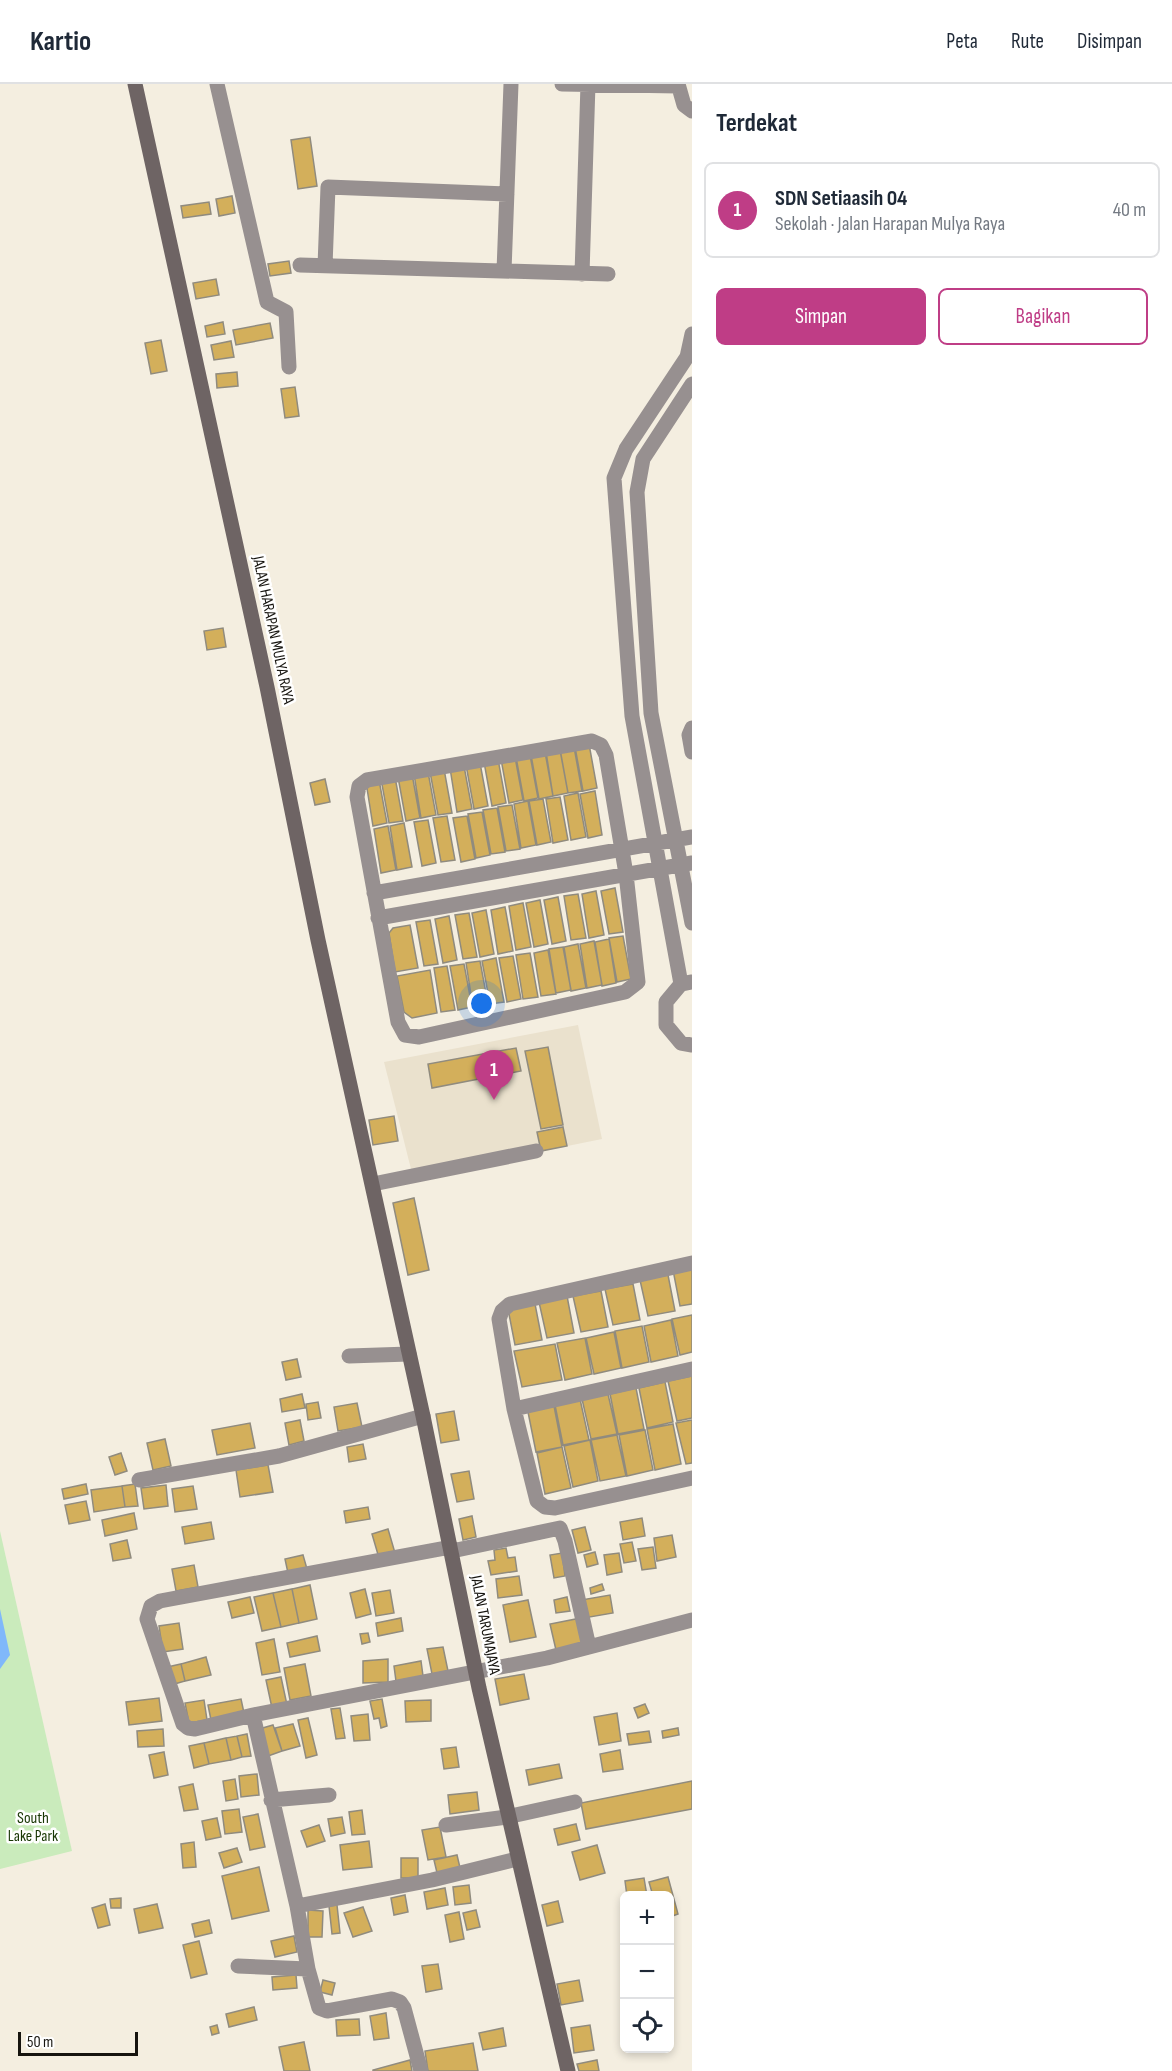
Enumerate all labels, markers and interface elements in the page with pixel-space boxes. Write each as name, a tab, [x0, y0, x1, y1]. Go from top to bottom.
text: Kartio	[30, 25, 91, 58]
text: Peta	[946, 29, 978, 54]
text: Rute	[1011, 29, 1044, 54]
text: Disimpan	[1077, 29, 1142, 54]
text: Terdekat	[716, 108, 797, 139]
text: SDN Setiaasih 04	[775, 185, 907, 212]
text: 1	[734, 198, 741, 222]
text: 40 m	[1113, 198, 1146, 222]
text: Sekolah · Jalan Harapan Mulya Raya	[775, 212, 1005, 236]
button: Simpan	[716, 288, 926, 345]
button: Bagikan	[938, 288, 1148, 345]
street label: JALAN HARAPAN MULYA RAYA	[248, 553, 298, 706]
your location	[467, 989, 496, 1018]
pin: 1	[474, 1050, 514, 1100]
street label: JALAN TARUMAJAYA	[466, 1573, 504, 1676]
park label: South Lake Park	[8, 1809, 58, 1846]
map controls	[620, 1891, 674, 2053]
button: +	[620, 1891, 674, 1945]
button: −	[620, 1945, 674, 1999]
button: locate	[620, 1999, 674, 2053]
scale bar	[18, 2029, 138, 2056]
text: 50 m	[27, 2033, 53, 2052]

